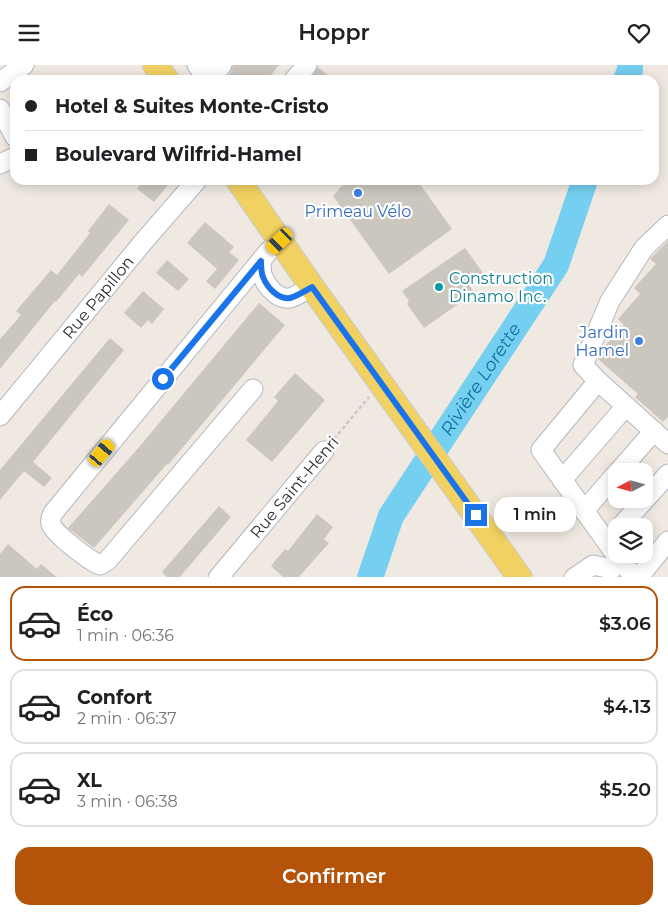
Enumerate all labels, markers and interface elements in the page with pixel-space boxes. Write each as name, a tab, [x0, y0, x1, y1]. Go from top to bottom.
icon: menu	[15, 19, 43, 47]
text: Hoppr	[298, 19, 370, 46]
icon: heart	[625, 19, 653, 47]
text: Hotel & Suites Monte-Cristo	[55, 95, 329, 118]
text: Boulevard Wilfrid-Hamel	[55, 143, 302, 166]
marker: Primeau Vélo	[352, 187, 364, 199]
place label: Primeau Vélo	[305, 202, 411, 221]
car	[263, 225, 296, 257]
street label: Rue Papillon	[59, 252, 138, 343]
place label: Construction Dinamo Inc.	[449, 269, 553, 306]
marker: Construction Dinamo Inc.	[433, 281, 445, 293]
water label: Rivière Lorette	[436, 319, 526, 440]
place label: Jardin Hamel	[576, 323, 629, 360]
marker: Jardin Hamel	[633, 335, 645, 347]
route start	[152, 368, 174, 390]
street label: Rue Saint-Henri	[246, 433, 343, 542]
car	[86, 437, 117, 469]
north arrow	[608, 463, 652, 507]
map controls	[608, 463, 653, 563]
callout: 1 min	[494, 497, 576, 533]
route end	[465, 504, 487, 526]
text: 1 min	[514, 505, 556, 524]
button: layers	[608, 518, 653, 563]
icon: car	[17, 601, 62, 646]
text: Éco	[77, 603, 113, 626]
text: $3.06	[599, 612, 651, 635]
text: 1 min · 06:36	[77, 626, 174, 645]
icon: car	[17, 684, 62, 729]
text: Confort	[77, 686, 152, 709]
text: $4.13	[603, 695, 651, 718]
text: 2 min · 06:37	[77, 709, 177, 728]
icon: car	[17, 767, 62, 812]
text: XL	[77, 769, 102, 792]
text: $5.20	[599, 778, 651, 801]
text: 3 min · 06:38	[77, 792, 178, 811]
button: Confirmer	[15, 847, 653, 905]

